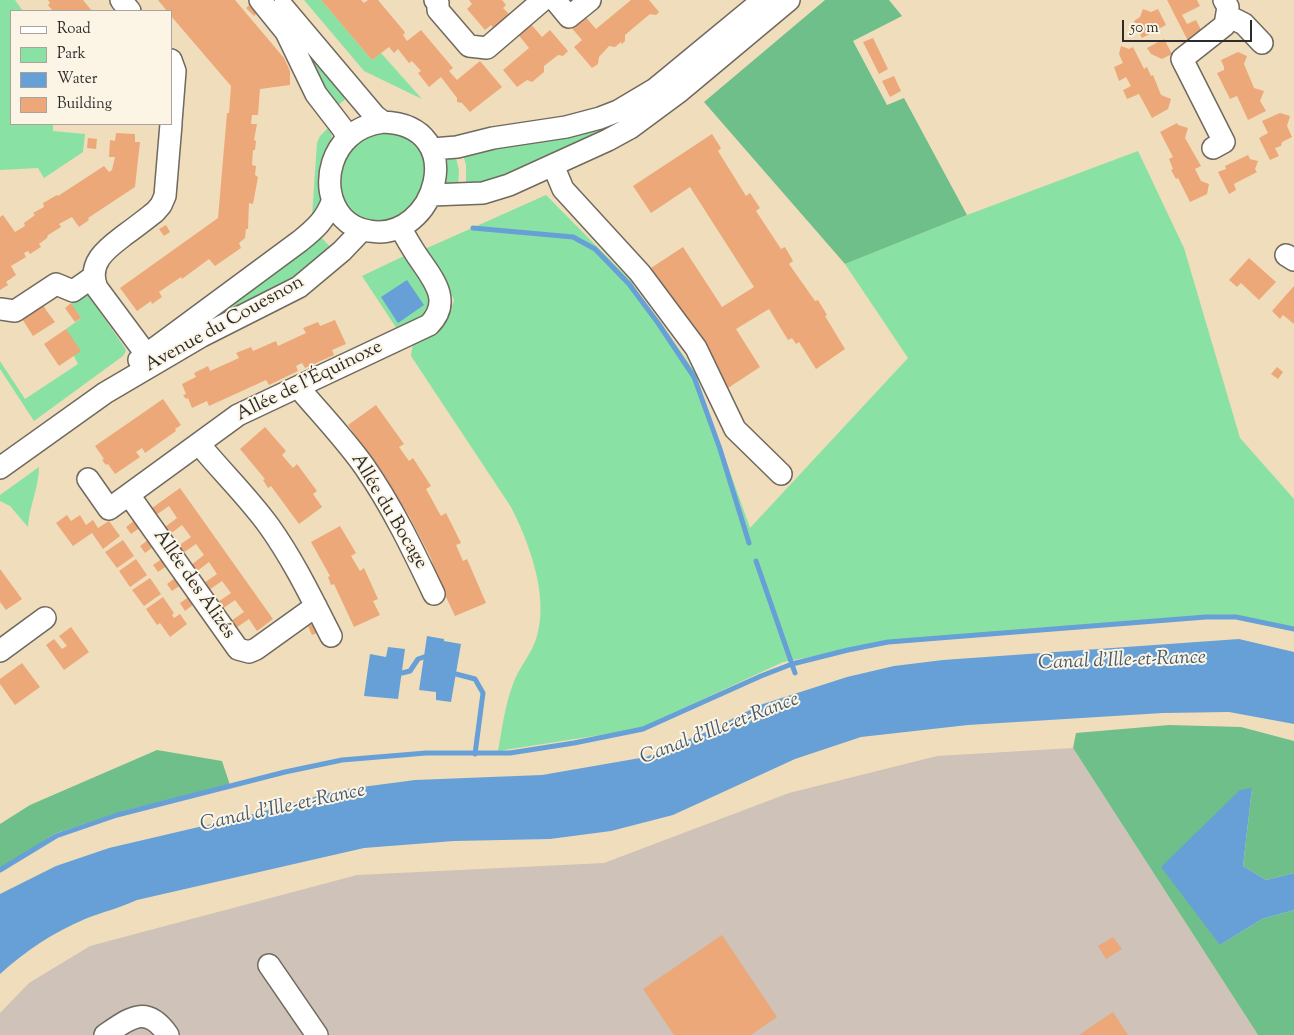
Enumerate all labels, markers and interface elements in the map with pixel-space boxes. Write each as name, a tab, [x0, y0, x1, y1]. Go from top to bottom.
legend	[10, 10, 172, 125]
scale bar	[1124, 10, 1254, 42]
text: 50 m	[1130, 18, 1159, 39]
text: Road	[57, 19, 91, 40]
text: Park	[57, 44, 86, 65]
text: Water	[57, 69, 97, 90]
text: Building	[57, 94, 112, 115]
street label: Avenue du Couesnon	[142, 272, 308, 378]
street label: Allée de l'Équinoxe	[233, 337, 387, 427]
street label: Allée du Bocage	[345, 450, 431, 574]
street label: Allée des Alizés	[147, 526, 239, 644]
water label: Canal d'Ille-et-Rance	[1038, 647, 1206, 677]
water label: Canal d'Ille-et-Rance	[637, 689, 803, 771]
water label: Canal d'Ille-et-Rance	[198, 780, 368, 838]

